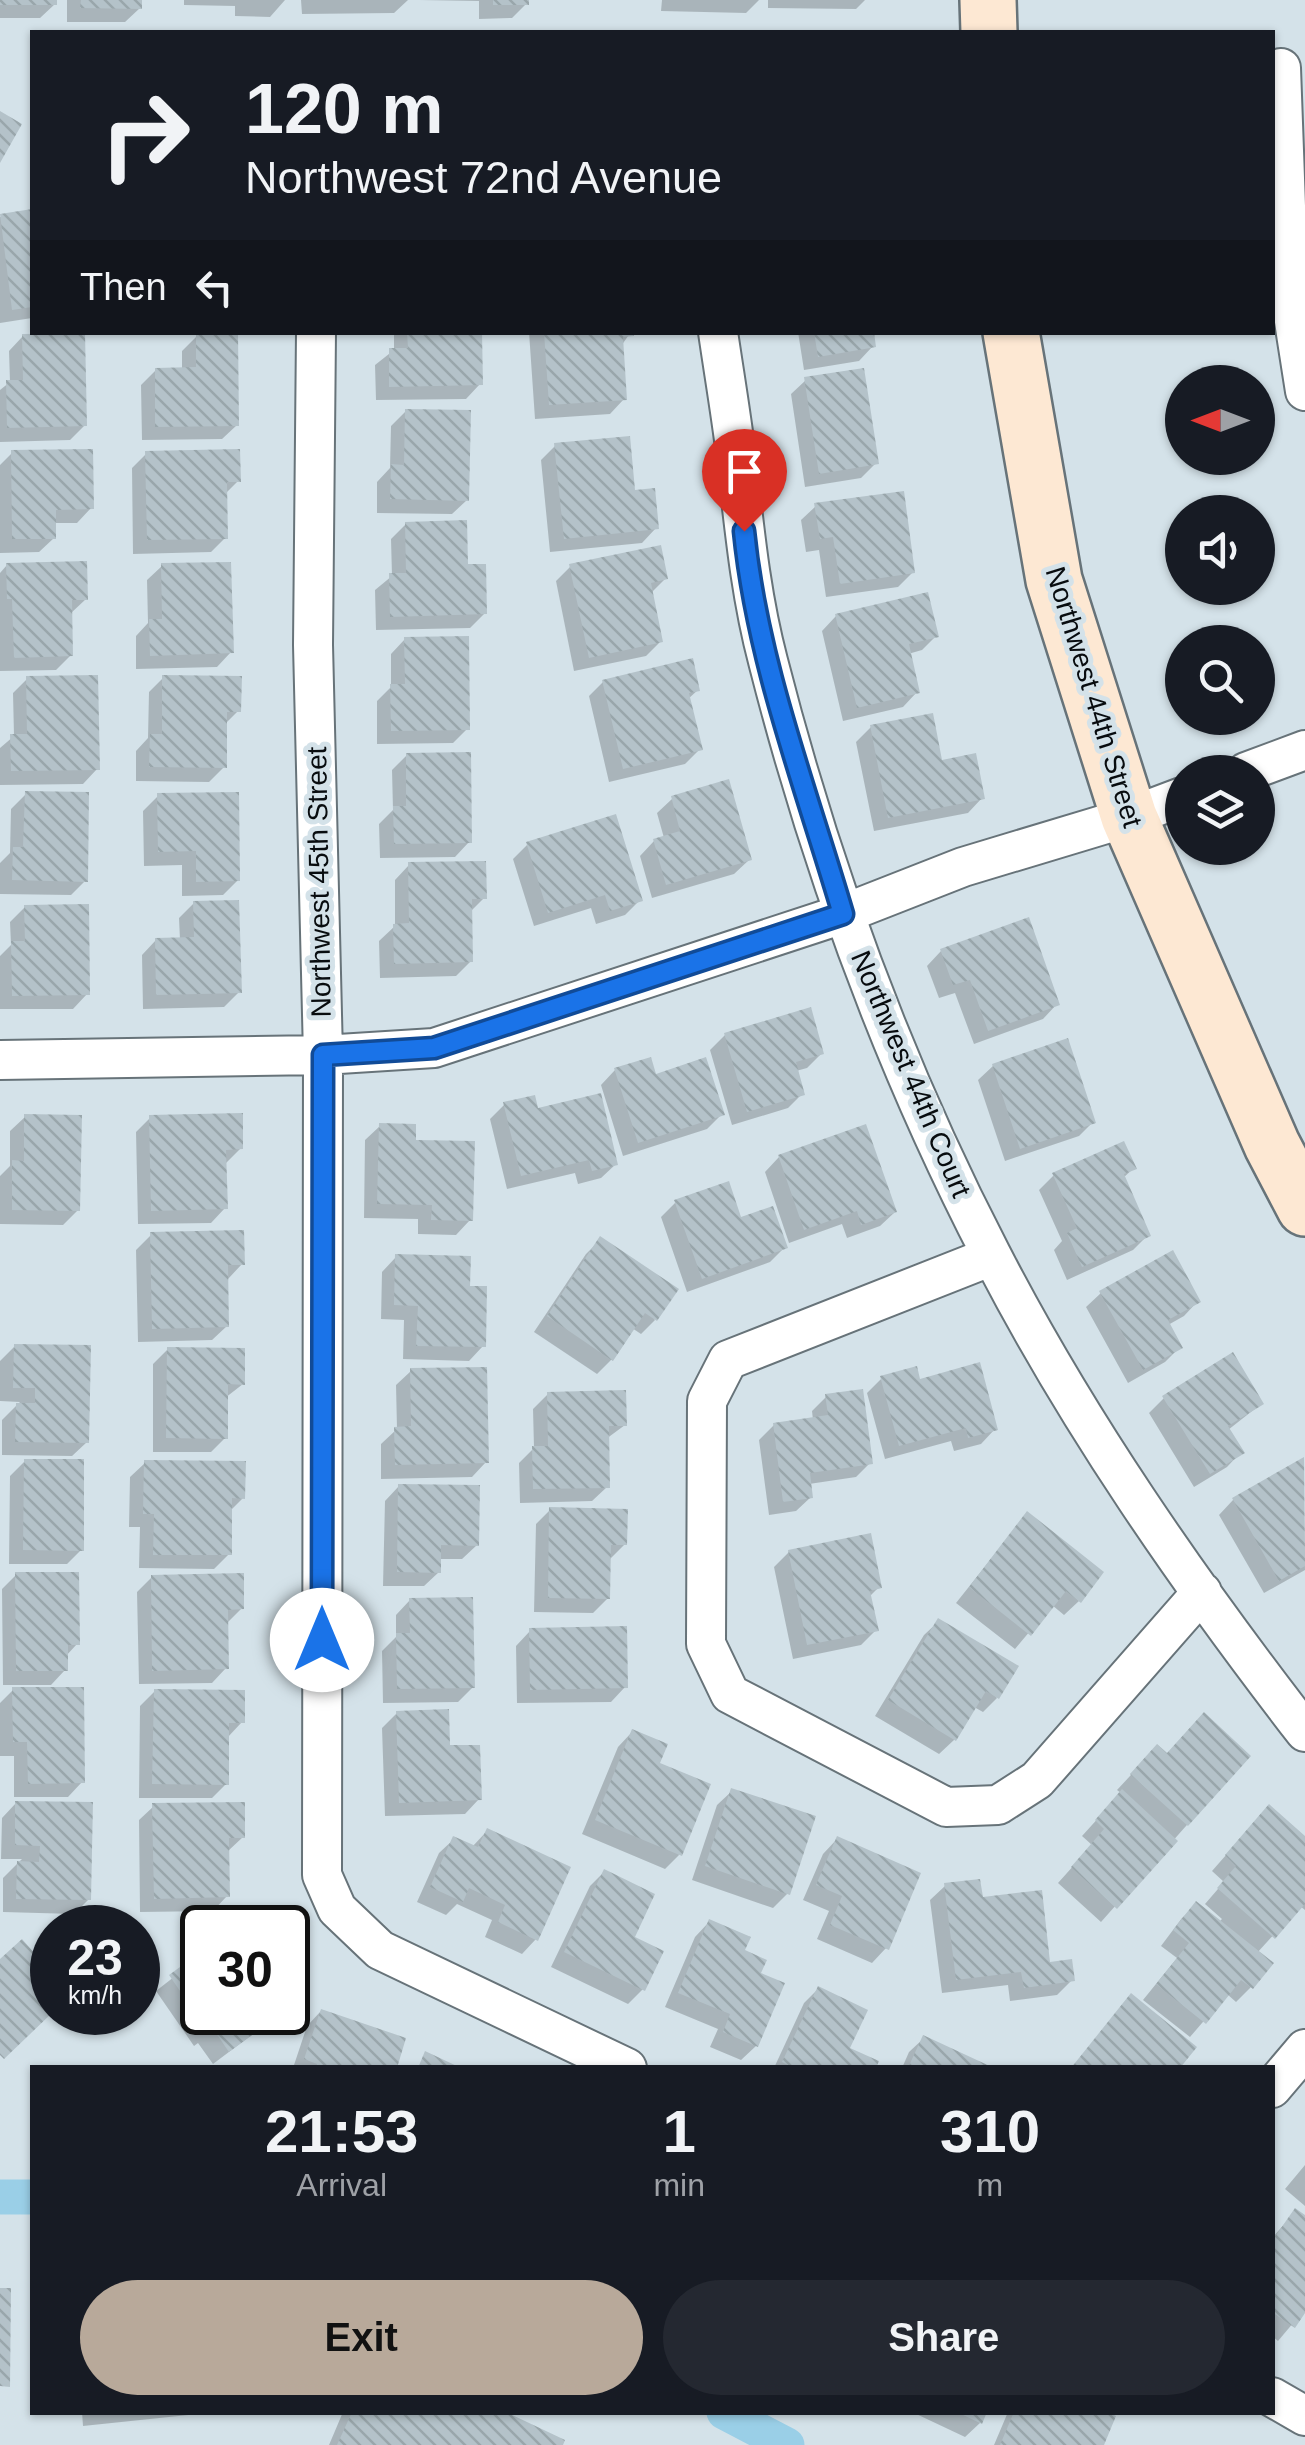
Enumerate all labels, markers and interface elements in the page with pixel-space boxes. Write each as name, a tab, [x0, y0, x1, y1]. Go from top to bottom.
icon: right	[80, 70, 210, 200]
text: 120 m	[245, 70, 443, 148]
text: Northwest 72nd Avenue	[245, 152, 722, 203]
icon: left	[187, 260, 242, 315]
text: Then	[80, 266, 167, 308]
north arrow	[1165, 365, 1275, 475]
map controls	[1165, 365, 1275, 865]
pin	[702, 429, 787, 532]
icon: arrive	[717, 444, 772, 499]
button: sound	[1165, 495, 1275, 605]
street label: Northwest 44th Street	[1040, 563, 1148, 831]
button: search	[1165, 625, 1275, 735]
street label: Northwest 45th Street	[301, 746, 337, 1018]
button: layers	[1165, 755, 1275, 865]
street label: Northwest 44th Court	[845, 946, 977, 1202]
position arrow	[270, 1588, 374, 1692]
speed limit sign: 30	[180, 1905, 310, 2035]
text: 23	[67, 1930, 123, 1986]
text: km/h	[68, 1981, 122, 2009]
text: 21:53	[265, 2098, 418, 2165]
text: 1	[662, 2098, 696, 2165]
text: 310	[940, 2098, 1040, 2165]
text: Arrival	[296, 2167, 387, 2203]
text: min	[653, 2167, 705, 2203]
text: m	[977, 2167, 1003, 2203]
button: Exit	[80, 2280, 643, 2395]
button: Share	[663, 2280, 1225, 2395]

